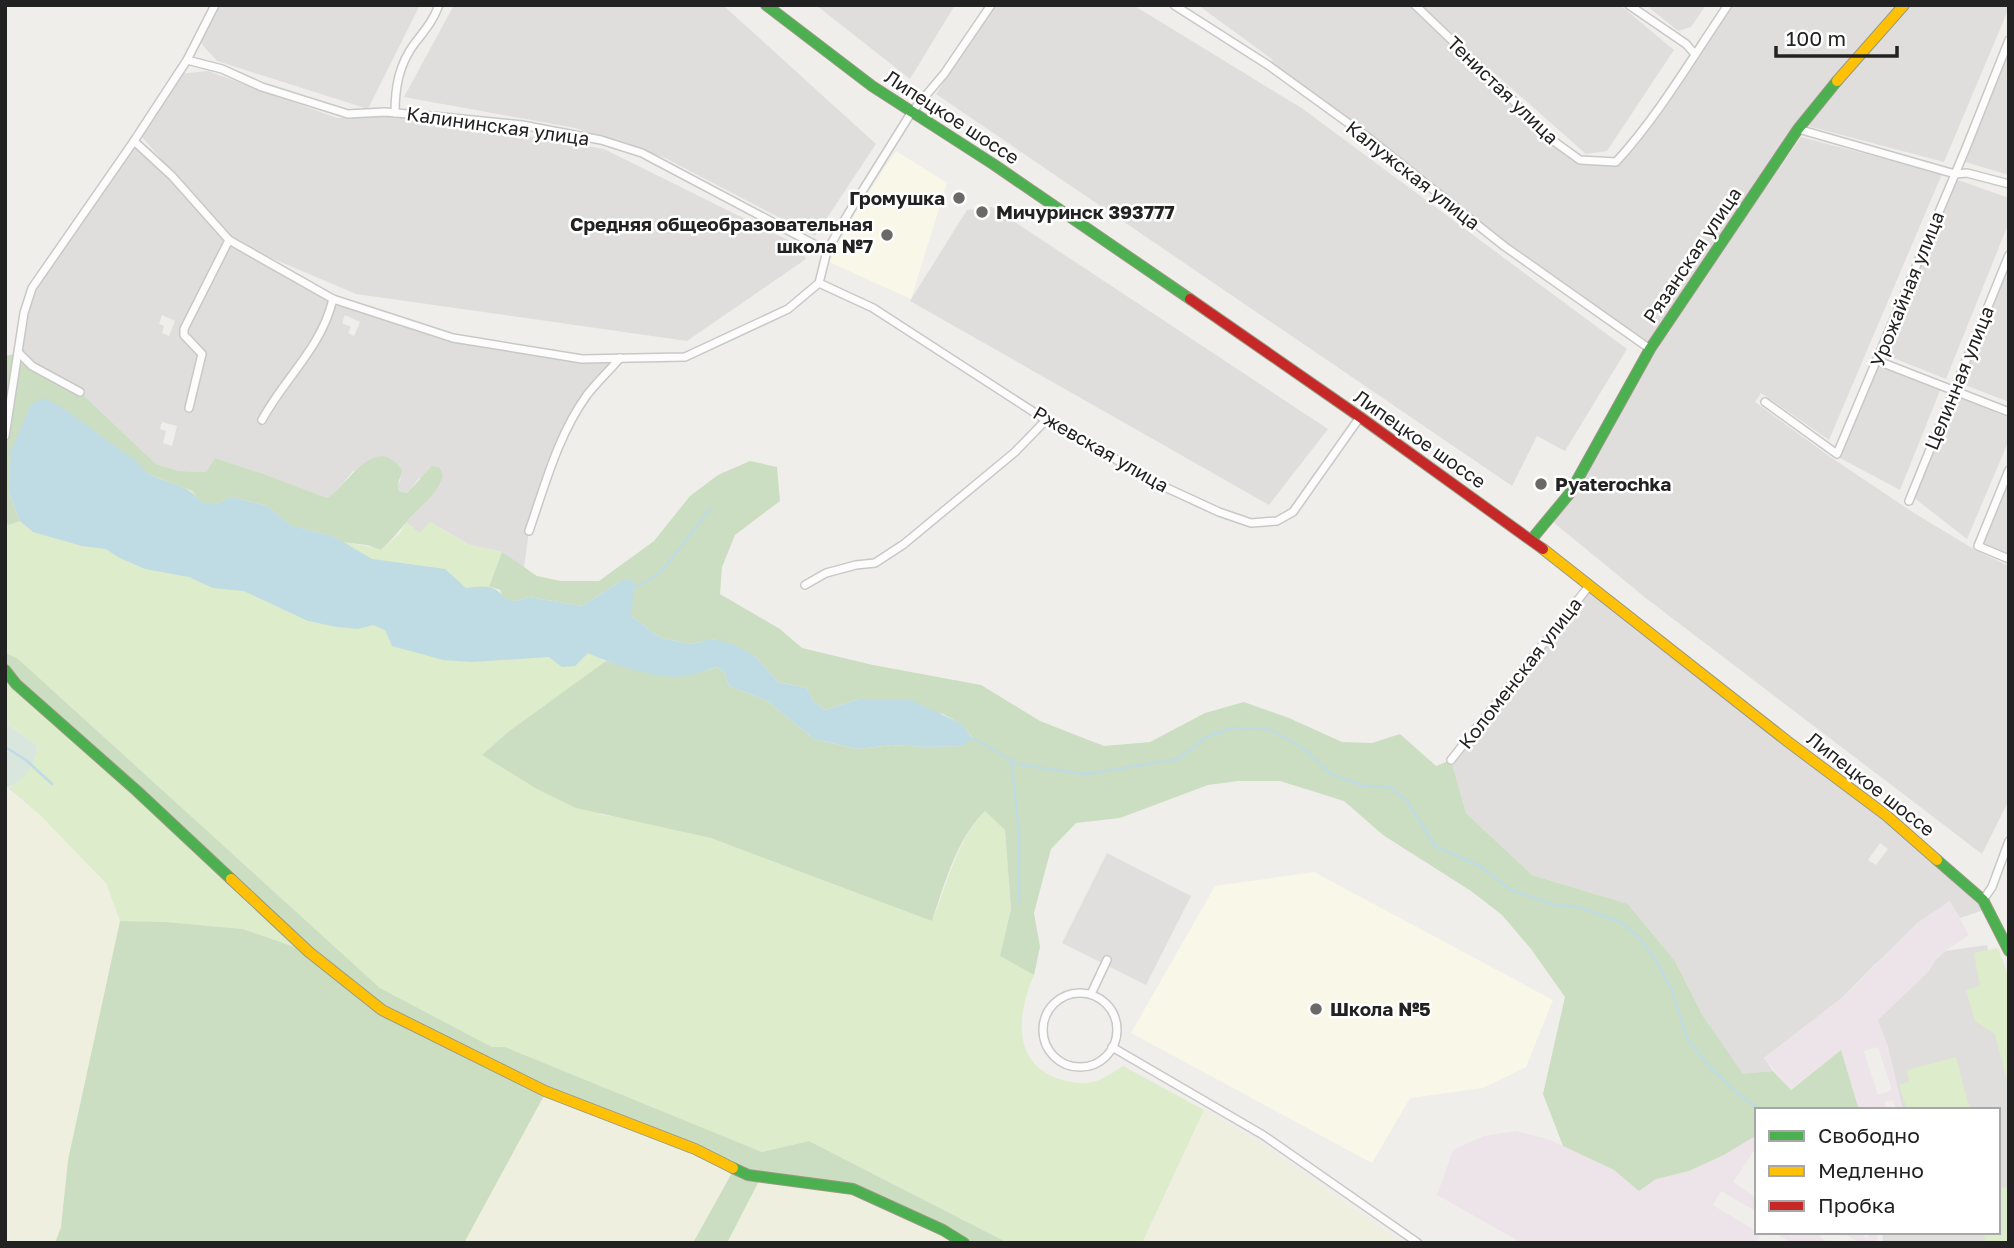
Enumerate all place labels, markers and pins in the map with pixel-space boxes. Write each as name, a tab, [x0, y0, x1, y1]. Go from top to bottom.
place label: Громушка	[849, 186, 945, 209]
marker: Громушка	[951, 190, 967, 206]
place label: Мичуринск 393777	[996, 200, 1175, 223]
marker: Мичуринск 393777	[974, 204, 990, 220]
place label: Средняя общеобразовательная школа №7	[570, 212, 873, 257]
marker: Средняя общеобразовательная школа №7	[879, 227, 895, 243]
place label: Pyaterochka	[1555, 472, 1671, 495]
marker: Pyaterochka	[1533, 476, 1549, 492]
place label: Школа №5	[1330, 997, 1431, 1020]
marker: Школа №5	[1308, 1001, 1324, 1017]

